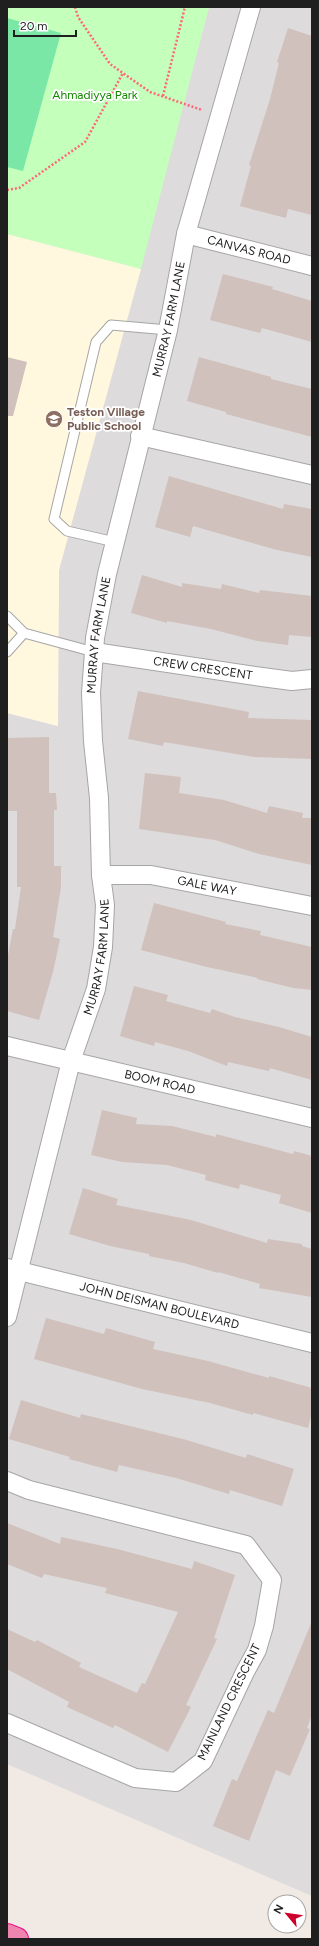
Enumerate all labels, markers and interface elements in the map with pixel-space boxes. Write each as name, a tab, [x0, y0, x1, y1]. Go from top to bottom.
scale bar	[14, 12, 76, 38]
text: 20 m	[20, 19, 48, 33]
park label: Ahmadiyya Park	[52, 88, 138, 102]
street label: CANVAS ROAD	[206, 233, 292, 267]
street label: MURRAY FARM LANE	[150, 260, 188, 378]
place label: Teston Village Public School	[67, 405, 145, 433]
school or university icon: Teston Village Public School	[44, 409, 64, 429]
street label: MURRAY FARM LANE	[84, 575, 113, 694]
street label: CREW CRESCENT	[152, 654, 254, 683]
street label: GALE WAY	[176, 873, 238, 898]
street label: MURRAY FARM LANE	[80, 898, 112, 1017]
street label: BOOM ROAD	[123, 1067, 197, 1097]
street label: JOHN DEISMAN BOULEVARD	[78, 1279, 241, 1332]
street label: MAINLAND CRESCENT	[195, 1641, 264, 1763]
north arrow	[267, 1894, 307, 1934]
text: N	[271, 1903, 286, 1916]

